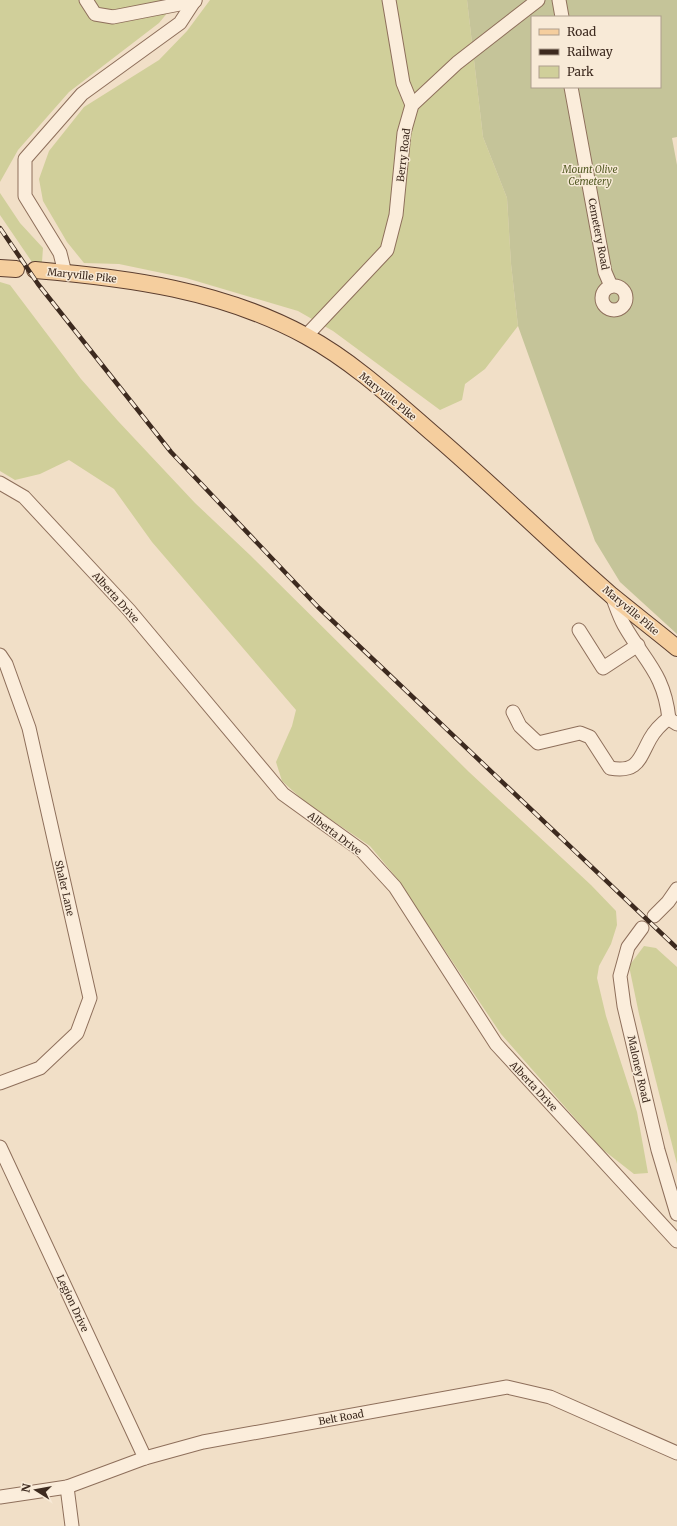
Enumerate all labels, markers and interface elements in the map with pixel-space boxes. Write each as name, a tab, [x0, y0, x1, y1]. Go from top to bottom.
legend	[531, 16, 661, 88]
text: Road	[567, 24, 596, 39]
text: Railway	[567, 44, 613, 59]
text: Park	[567, 64, 594, 79]
street label: Berry Road	[394, 128, 413, 183]
park label: Mount Olive Cemetery	[561, 163, 618, 188]
street label: Cemetery Road	[585, 197, 612, 271]
street label: Maryville Pike	[47, 265, 117, 286]
street label: Maryville Pike	[356, 369, 419, 423]
street label: Alberta Drive	[89, 569, 142, 625]
street label: Maryville Pike	[600, 583, 662, 638]
street label: Alberta Drive	[304, 808, 364, 858]
street label: Shaler Lane	[52, 859, 77, 917]
street label: Maloney Road	[624, 1034, 653, 1104]
street label: Alberta Drive	[506, 1058, 560, 1114]
street label: Legion Drive	[54, 1273, 91, 1334]
street label: Belt Road	[317, 1407, 365, 1428]
north arrow	[16, 1470, 56, 1510]
text: N	[18, 1482, 34, 1494]

